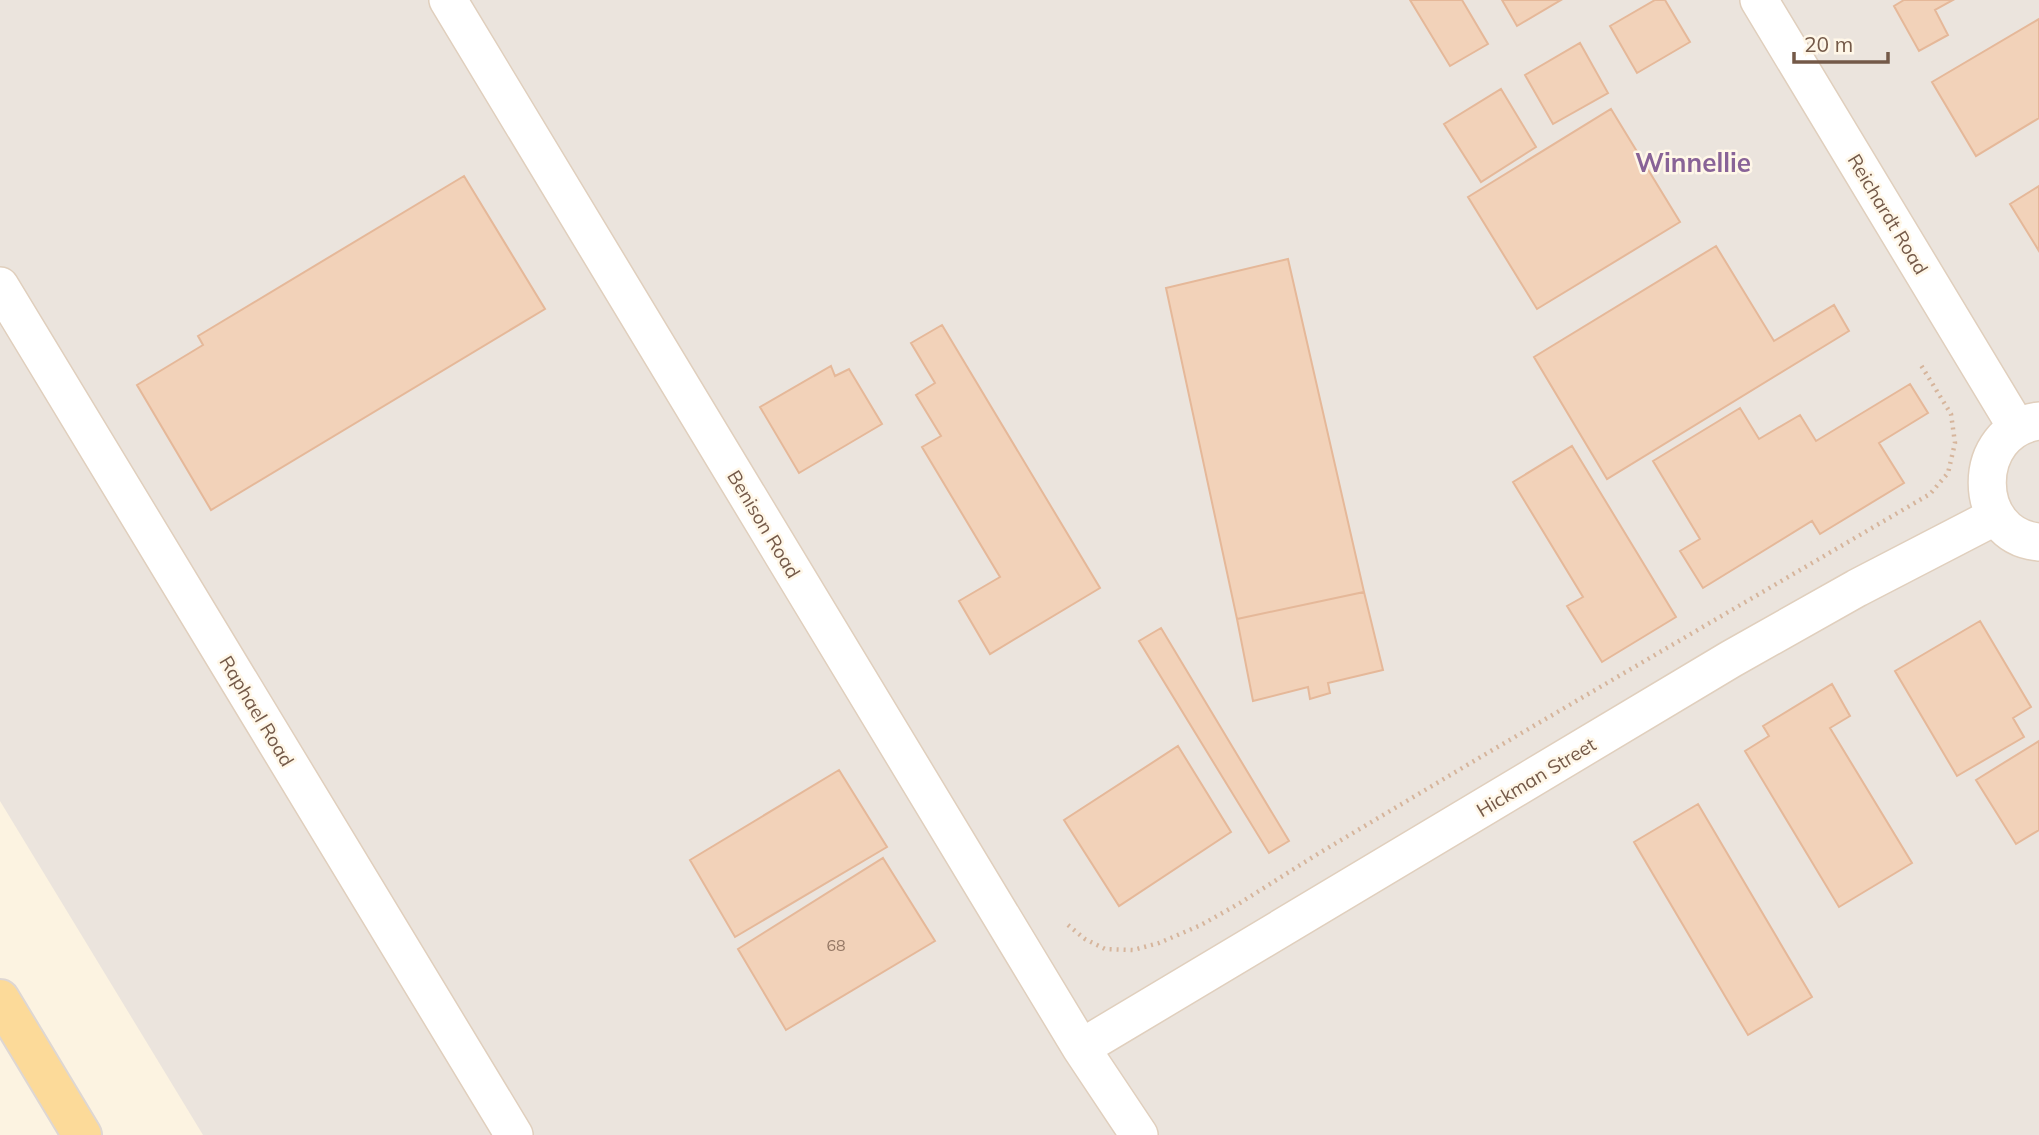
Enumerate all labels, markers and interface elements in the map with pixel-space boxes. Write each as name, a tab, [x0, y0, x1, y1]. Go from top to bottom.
scale bar	[1794, 21, 1888, 65]
text: 20 m	[1804, 31, 1853, 57]
district label: Winnellie	[1635, 146, 1751, 179]
street label: Reichardt Road	[1843, 149, 1933, 279]
street label: Benison Road	[722, 466, 806, 582]
street label: Raphael Road	[215, 651, 299, 771]
street label: Hickman Street	[1472, 732, 1600, 822]
house number: 68	[826, 935, 846, 955]

